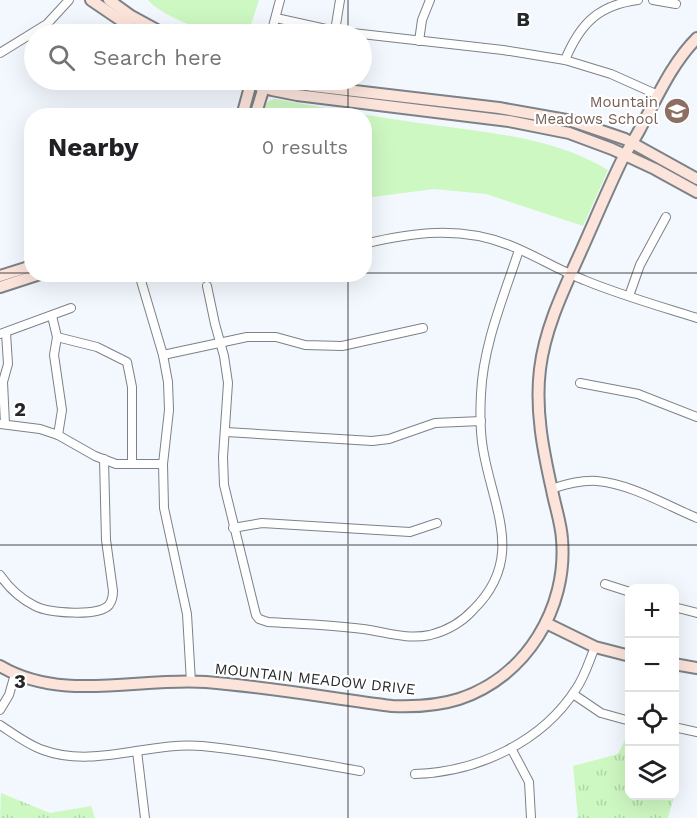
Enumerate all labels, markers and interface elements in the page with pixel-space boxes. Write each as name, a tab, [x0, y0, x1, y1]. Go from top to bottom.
text: B	[516, 7, 530, 31]
search box	[24, 24, 372, 90]
icon: search	[45, 41, 78, 74]
text: Search here	[93, 45, 222, 70]
place label: Mountain Meadows School	[535, 93, 658, 128]
school or university icon: Mountain Meadows School	[662, 96, 692, 126]
text: Nearby	[48, 132, 139, 162]
text: 0 results	[262, 135, 348, 159]
text: 2	[14, 397, 26, 421]
map controls	[625, 584, 679, 800]
button: +	[625, 584, 679, 638]
button: −	[625, 638, 679, 692]
street label: MOUNTAIN MEADOW DRIVE	[214, 660, 416, 698]
text: 3	[14, 669, 26, 693]
button: locate	[625, 692, 679, 746]
button: layers	[625, 746, 679, 800]

